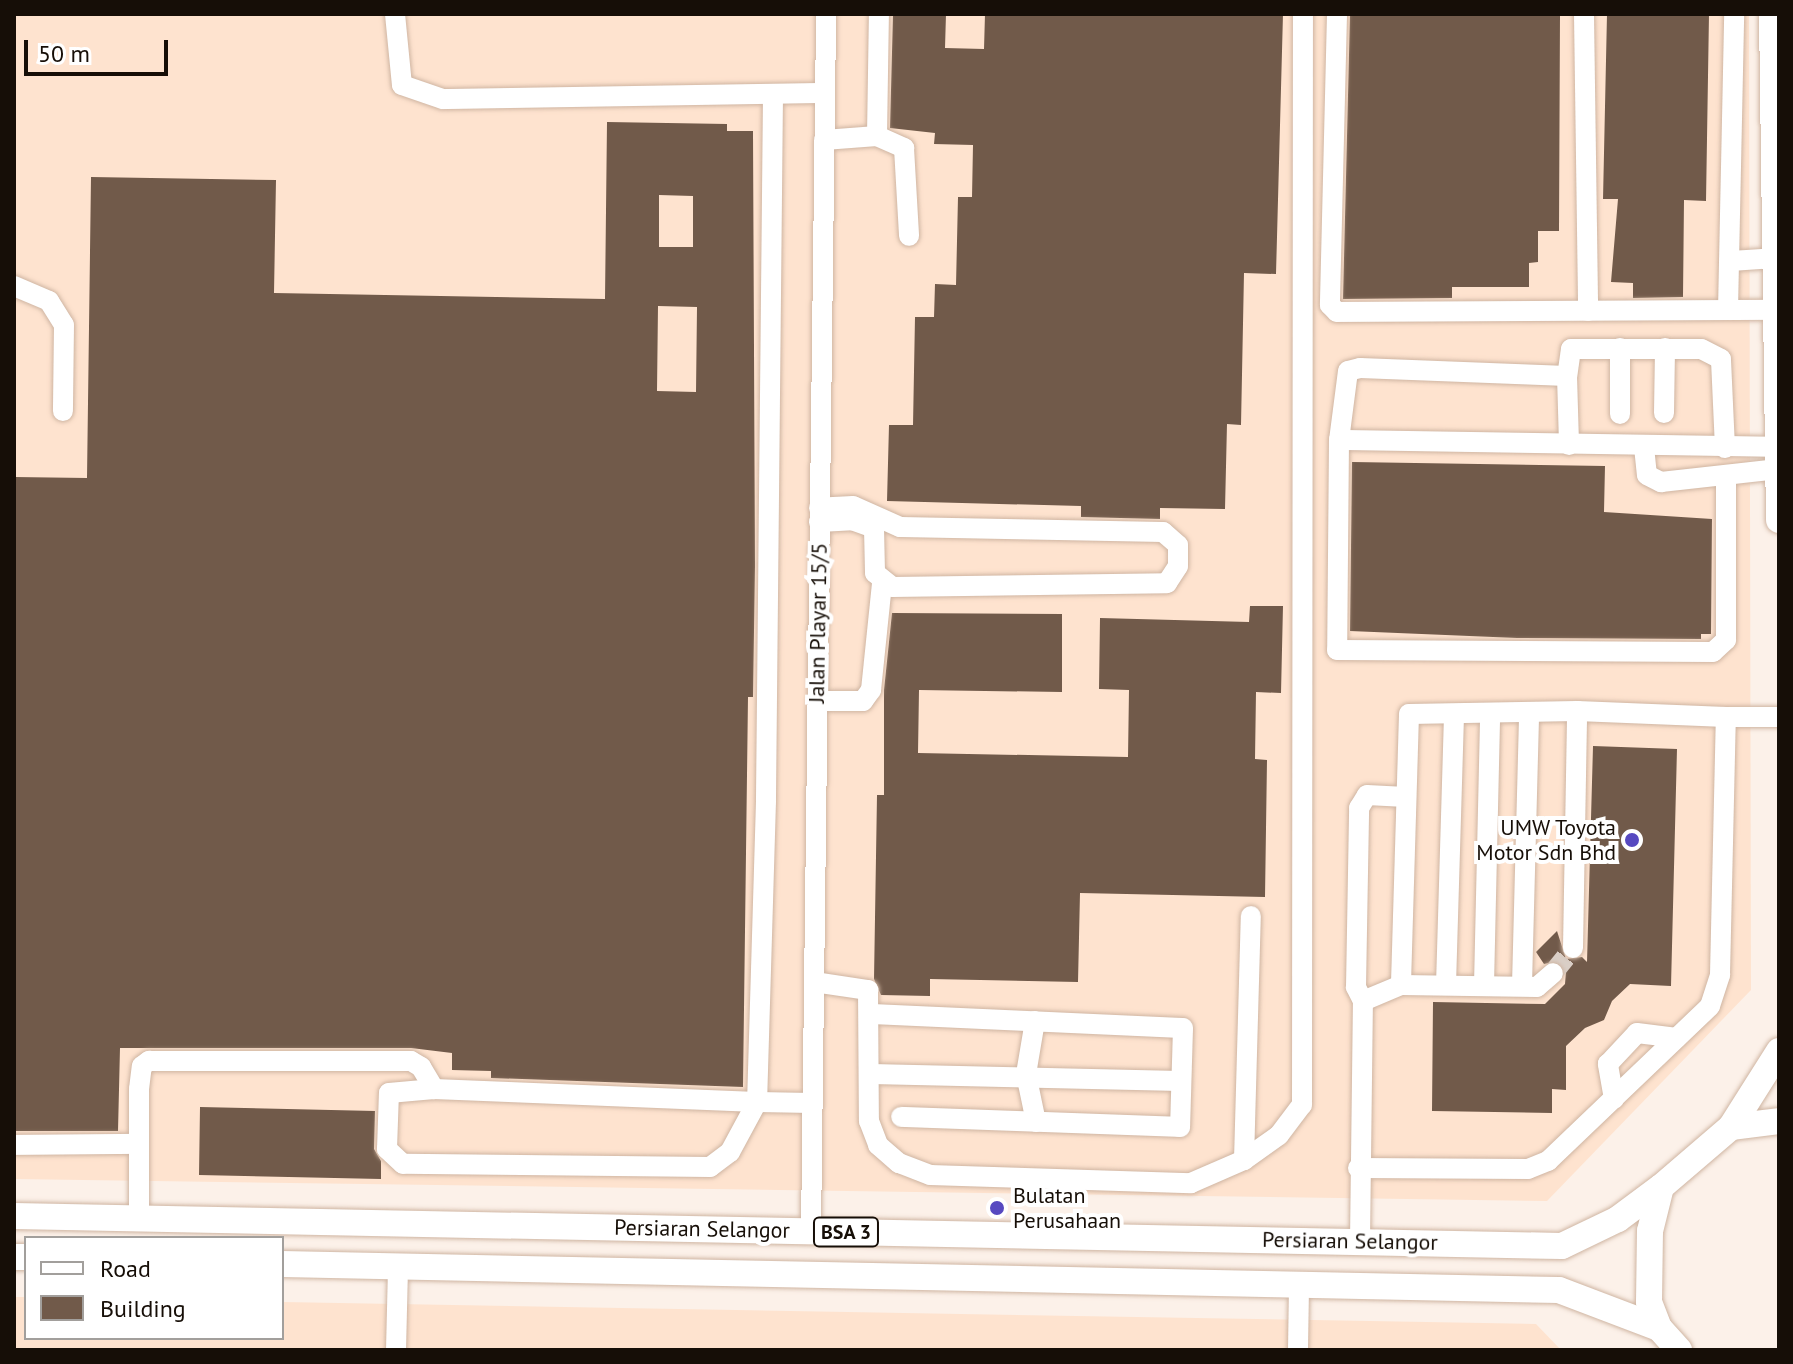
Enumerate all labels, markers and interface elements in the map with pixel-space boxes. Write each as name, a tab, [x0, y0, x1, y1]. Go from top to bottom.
scale bar	[28, 24, 172, 74]
text: 50 m	[38, 38, 90, 69]
street label: Jalan Playar 15/5	[803, 543, 833, 703]
place label: UMW Toyota Motor Sdn Bhd	[1476, 814, 1616, 866]
marker: UMW Toyota Motor Sdn Bhd	[1623, 831, 1641, 849]
place label: Bulatan Perusahaan	[1013, 1182, 1121, 1234]
marker: Bulatan Perusahaan	[988, 1199, 1006, 1217]
street label: Persiaran Selangor	[614, 1214, 790, 1244]
road number: BSA 3	[812, 1216, 880, 1248]
street label: Persiaran Selangor	[1262, 1226, 1438, 1256]
legend	[24, 1236, 284, 1340]
text: Road	[100, 1253, 151, 1284]
text: Building	[100, 1293, 186, 1324]

